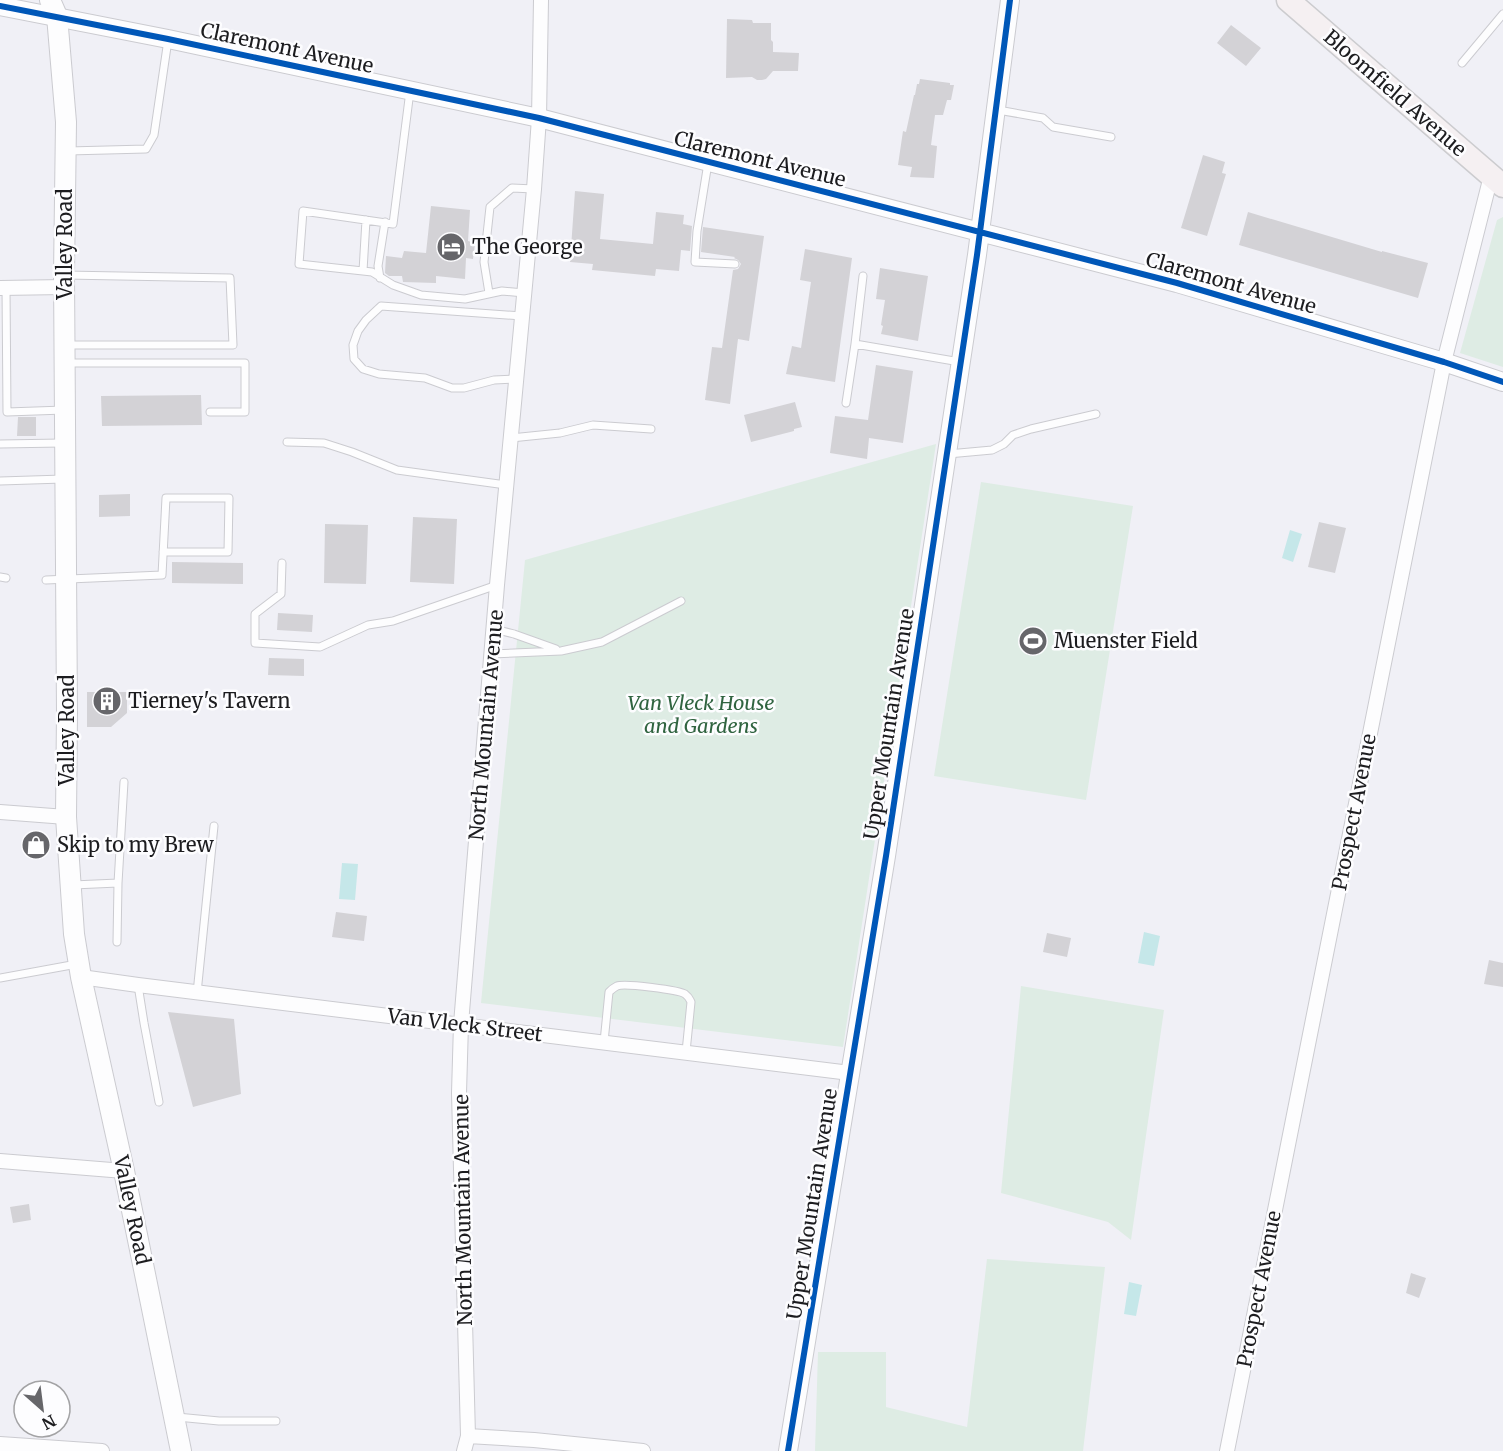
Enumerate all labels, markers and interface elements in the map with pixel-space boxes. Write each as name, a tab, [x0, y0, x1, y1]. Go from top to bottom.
street label: Claremont Avenue	[198, 17, 376, 78]
street label: Bloomfield Avenue	[1319, 24, 1472, 161]
street label: Claremont Avenue	[672, 125, 849, 192]
street label: Valley Road	[52, 189, 77, 300]
hotel icon: The George	[435, 231, 467, 263]
place label: The George	[472, 234, 583, 259]
street label: Claremont Avenue	[1143, 246, 1319, 319]
street label: Upper Mountain Avenue	[858, 606, 919, 841]
street label: North Mountain Avenue	[463, 608, 508, 841]
sports icon: Muenster Field	[1017, 625, 1049, 657]
place label: Muenster Field	[1054, 628, 1198, 653]
street label: Valley Road	[54, 675, 79, 786]
building icon: Tierney's Tavern	[91, 685, 123, 717]
place label: Tierney's Tavern	[128, 688, 291, 713]
park label: Van Vleck House and Gardens	[627, 690, 775, 738]
street label: Prospect Avenue	[1326, 731, 1381, 892]
shop icon: Skip to my Brew	[20, 829, 52, 861]
place label: Skip to my Brew	[57, 832, 215, 857]
street label: Van Vleck Street	[385, 1002, 544, 1046]
street label: Upper Mountain Avenue	[781, 1086, 842, 1321]
street label: North Mountain Avenue	[448, 1094, 477, 1326]
street label: Valley Road	[109, 1152, 156, 1267]
street label: Prospect Avenue	[1231, 1208, 1286, 1369]
north arrow	[12, 1379, 72, 1439]
text: N	[38, 1410, 59, 1434]

